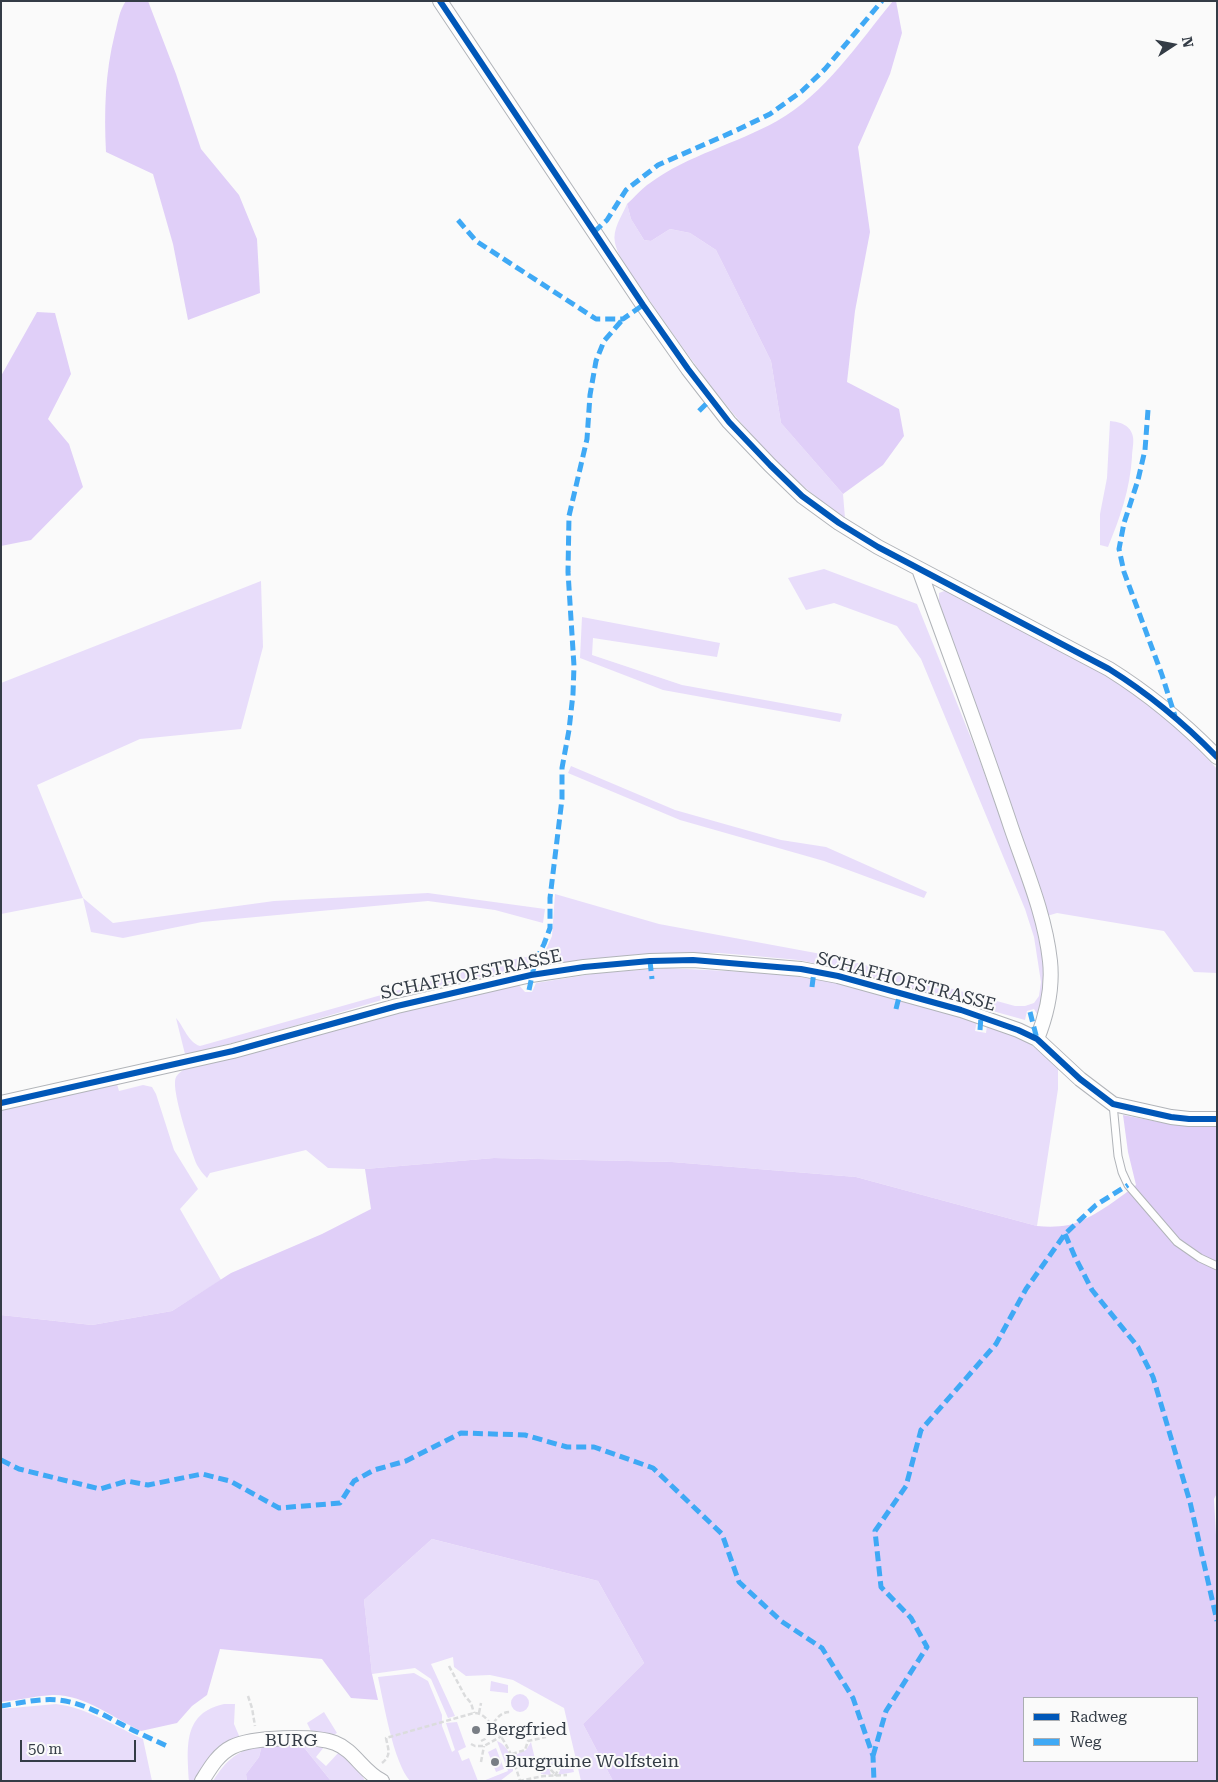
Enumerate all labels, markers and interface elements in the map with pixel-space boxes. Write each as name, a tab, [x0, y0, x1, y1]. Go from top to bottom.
north arrow	[1148, 20, 1198, 70]
text: N	[1179, 35, 1197, 49]
street label: SCHAFHOFSTRASSE	[378, 945, 564, 1005]
street label: SCHAFHOFSTRASSE	[814, 948, 998, 1016]
legend	[1023, 1697, 1198, 1762]
text: Radweg	[1070, 1708, 1127, 1726]
place label: Bergfried	[486, 1719, 567, 1741]
marker: Bergfried	[470, 1724, 482, 1736]
scale bar	[22, 1730, 139, 1762]
street label: BURG	[265, 1730, 317, 1752]
text: Weg	[1070, 1733, 1101, 1751]
text: 50 m	[28, 1740, 62, 1758]
place label: Burgruine Wolfstein	[505, 1751, 679, 1773]
marker: Burgruine Wolfstein	[489, 1756, 501, 1768]

